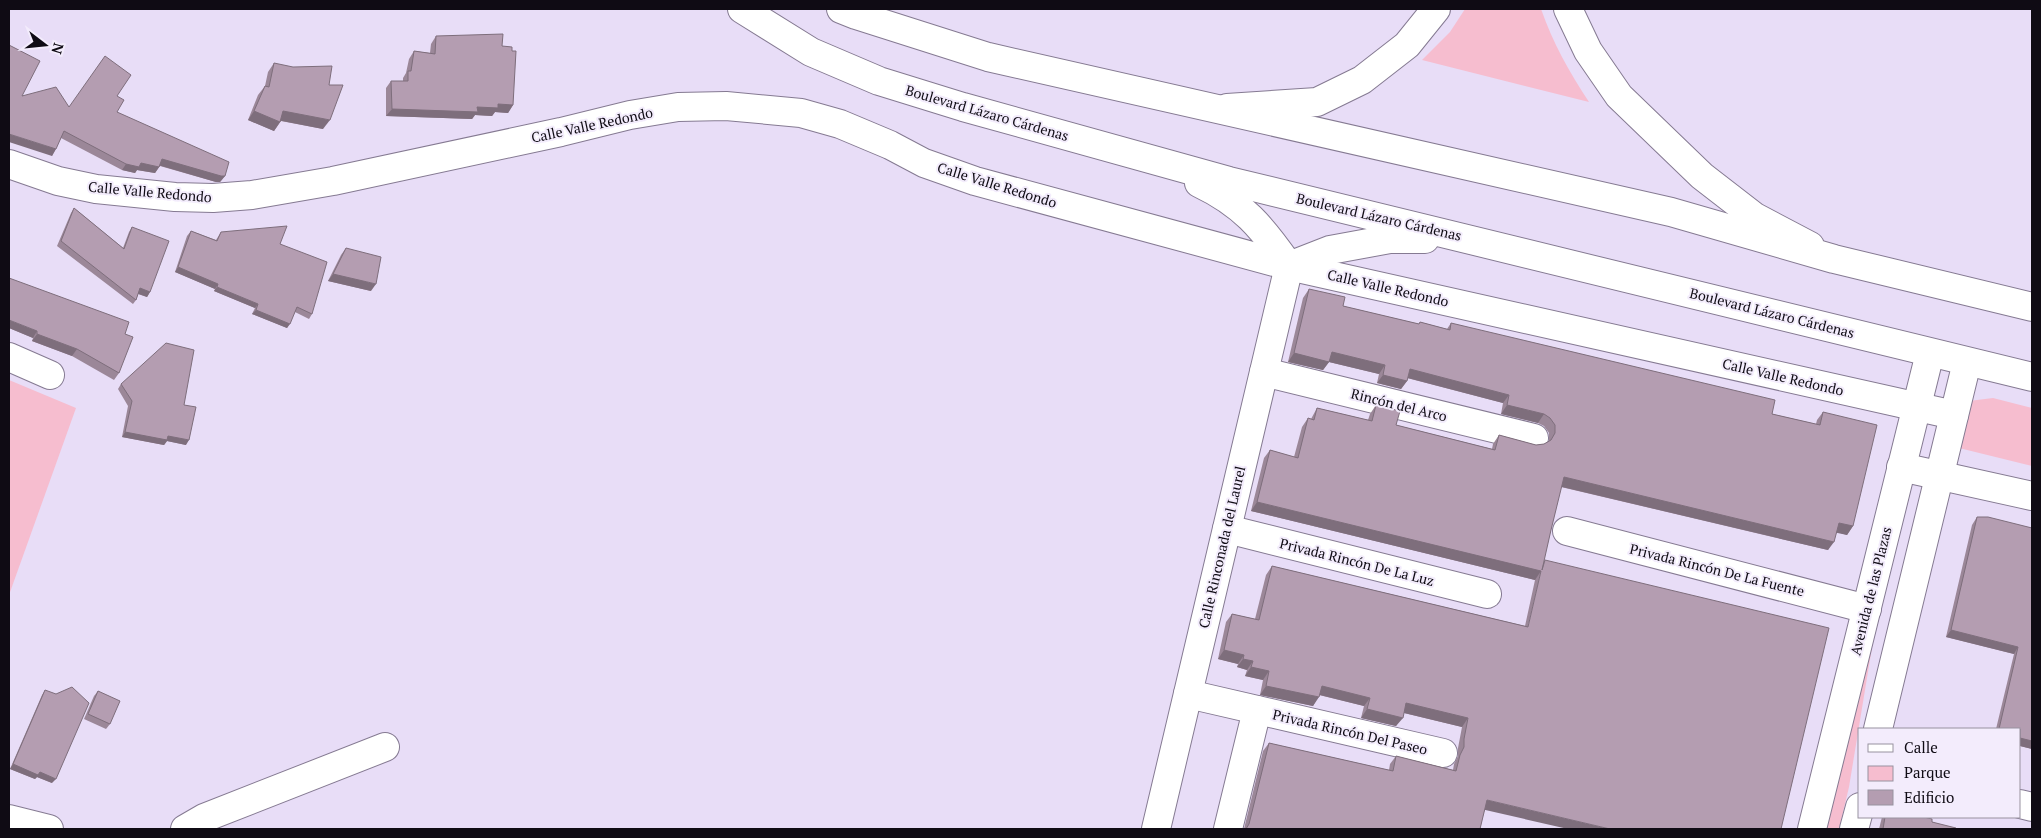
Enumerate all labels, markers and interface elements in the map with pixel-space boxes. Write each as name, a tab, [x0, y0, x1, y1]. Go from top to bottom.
north arrow	[20, 20, 70, 70]
text: N	[47, 41, 69, 57]
street label: Boulevard Lázaro Cárdenas	[903, 80, 1071, 145]
street label: Calle Valle Redondo	[529, 102, 655, 147]
street label: Calle Valle Redondo	[935, 157, 1059, 212]
street label: Calle Valle Redondo	[87, 177, 213, 206]
street label: Boulevard Lázaro Cárdenas	[1295, 188, 1464, 245]
street label: Calle Valle Redondo	[1326, 264, 1451, 311]
street label: Boulevard Lázaro Cárdenas	[1688, 283, 1856, 342]
street label: Calle Valle Redondo	[1721, 353, 1846, 400]
street label: Rincón del Arco	[1349, 383, 1449, 426]
street label: Calle Rinconada del Laurel	[1194, 464, 1249, 630]
street label: Avenida de las Plazas	[1845, 525, 1896, 657]
street label: Privada Rincón De La Luz	[1278, 533, 1437, 590]
street label: Privada Rincón De La Fuente	[1628, 539, 1806, 600]
street label: Privada Rincón Del Paseo	[1271, 704, 1430, 759]
legend	[1858, 728, 2021, 818]
text: Calle	[1904, 737, 1938, 757]
text: Parque	[1904, 762, 1951, 782]
text: Edificio	[1904, 787, 1954, 807]

